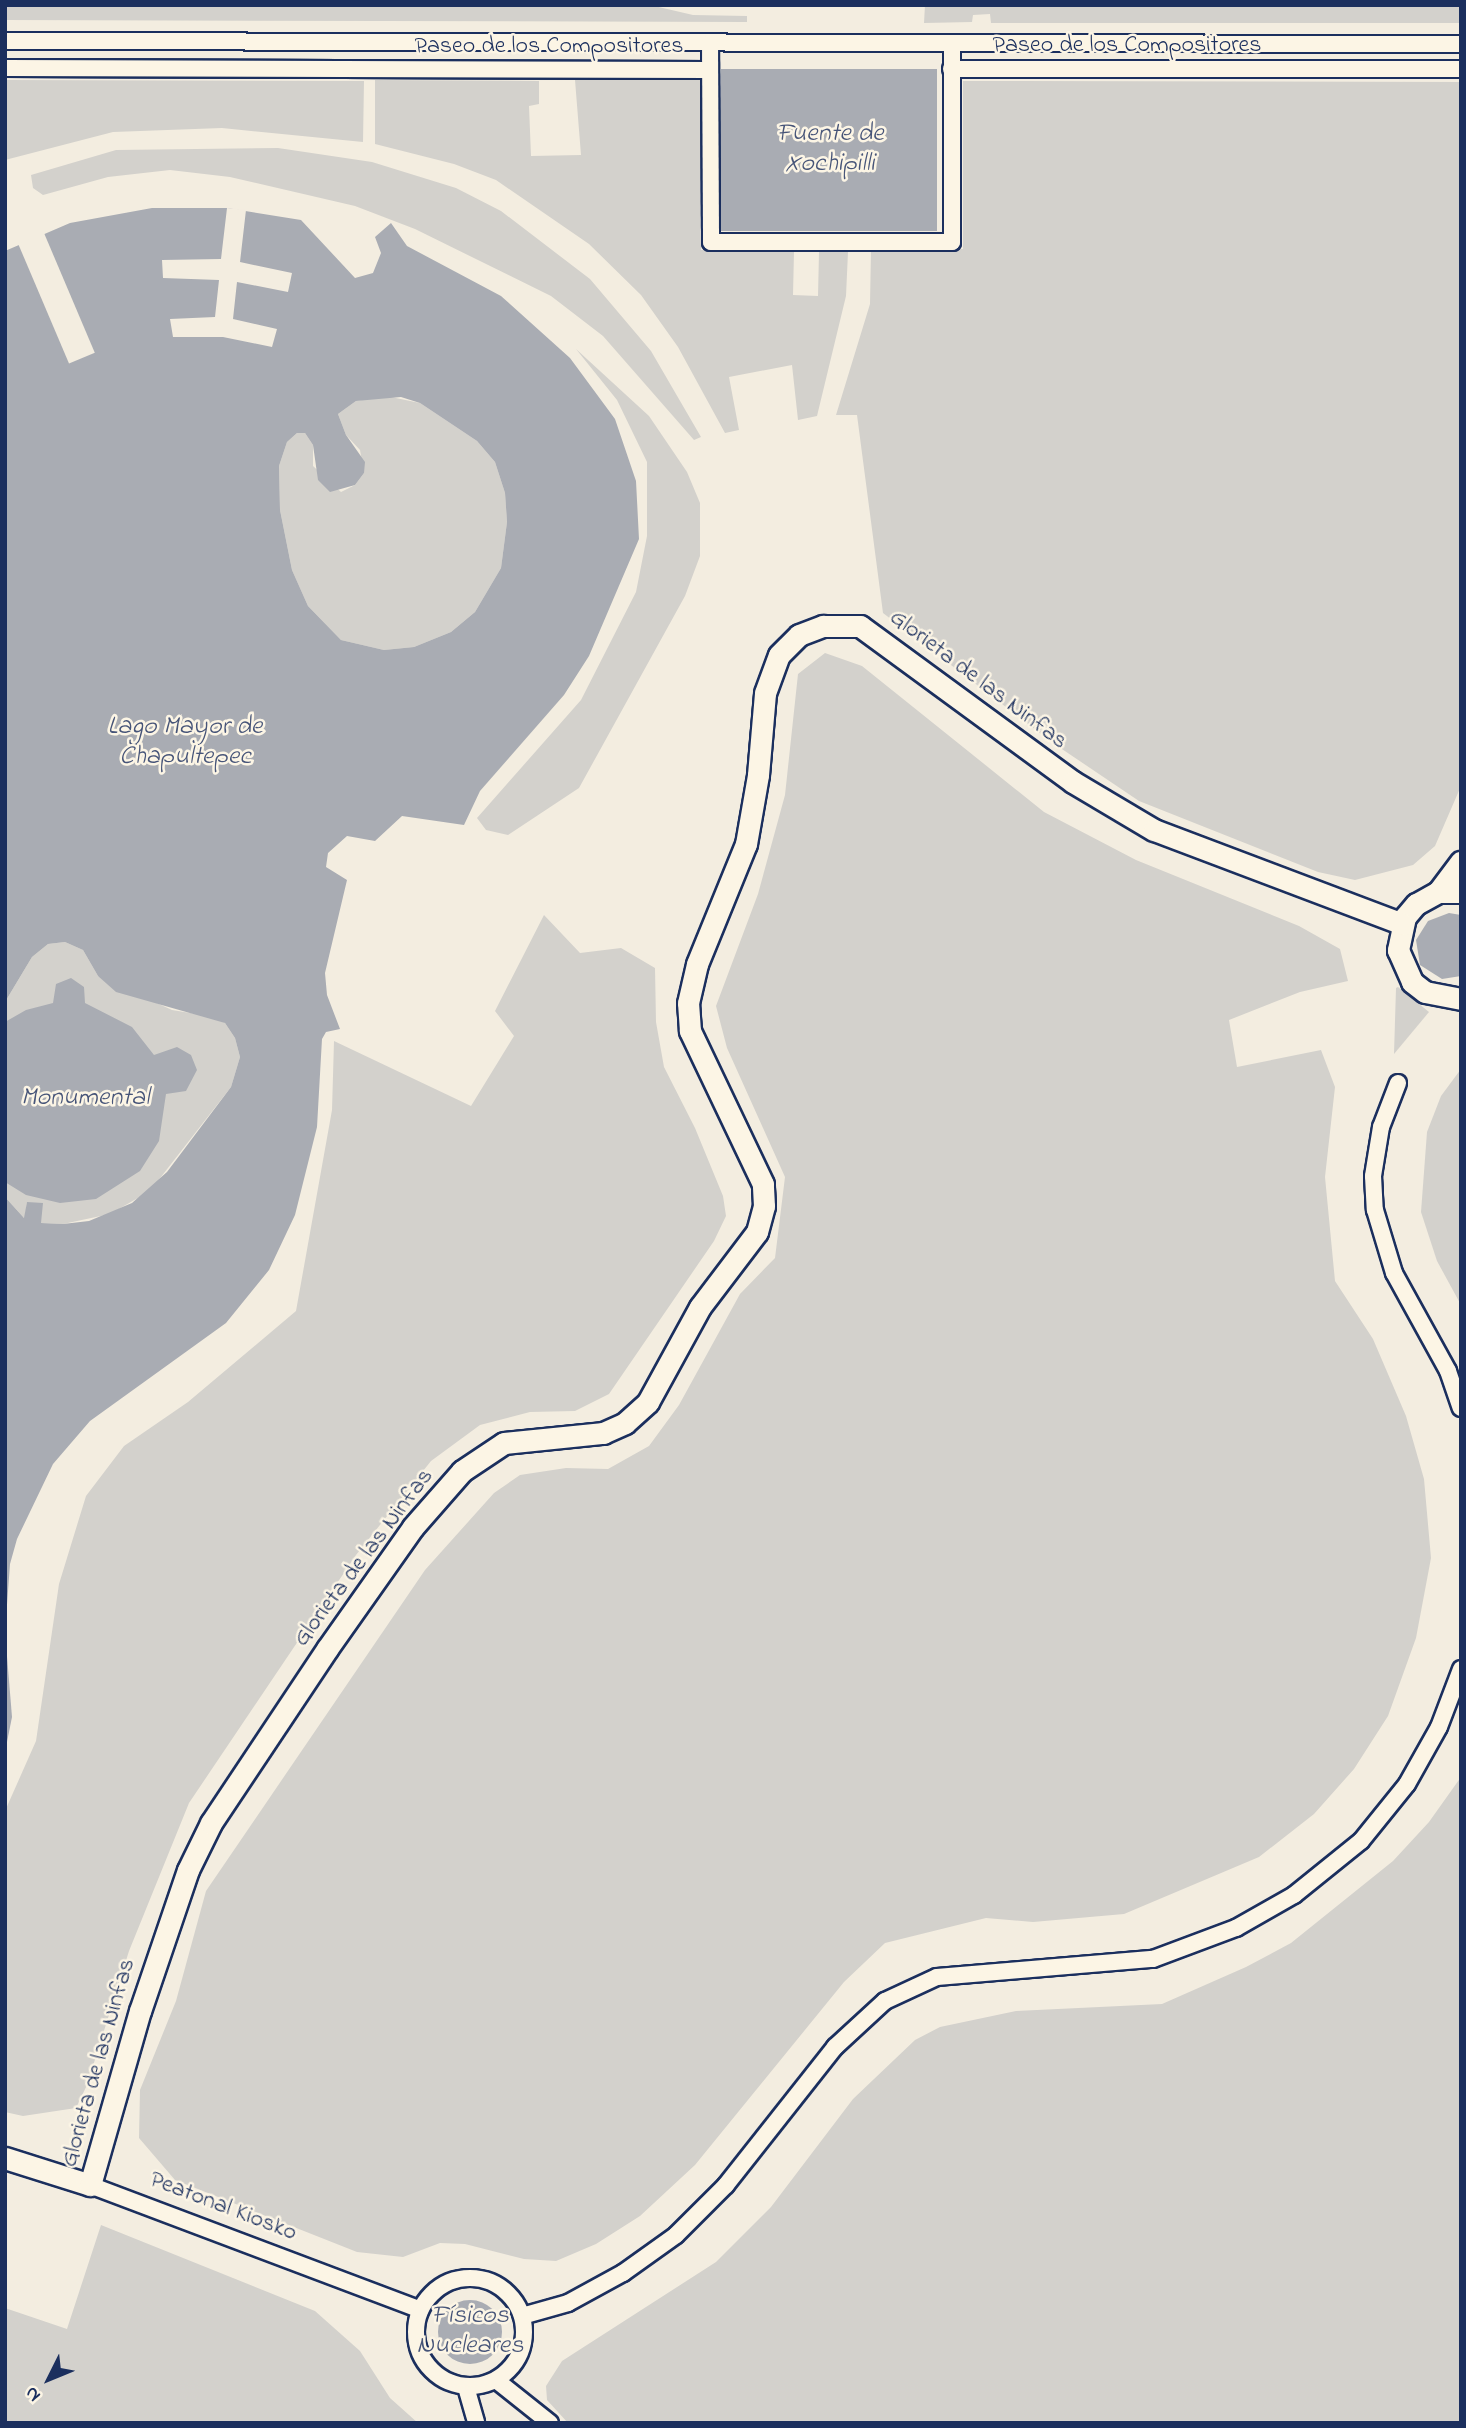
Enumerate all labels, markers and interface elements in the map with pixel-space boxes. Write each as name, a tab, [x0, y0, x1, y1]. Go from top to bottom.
street label: Paseo de los Compositores	[992, 32, 1262, 60]
street label: Paseo de los Compositores	[414, 33, 684, 61]
water label: Fuente de Xochipilli	[776, 119, 884, 180]
street label: Glorieta de las Ninfas	[883, 604, 1073, 756]
water label: Lago Mayor de Chapultepec	[108, 712, 262, 774]
water label: Monumental	[21, 1083, 149, 1115]
street label: Glorieta de las Ninfas	[288, 1463, 440, 1653]
street label: Glorieta de las Ninfas	[55, 1956, 143, 2170]
street label: Peatonal Kiosko	[145, 2166, 301, 2248]
water label: Físicos Nucleares	[417, 2301, 523, 2362]
north arrow	[14, 2344, 84, 2414]
text: N	[19, 2380, 48, 2408]

